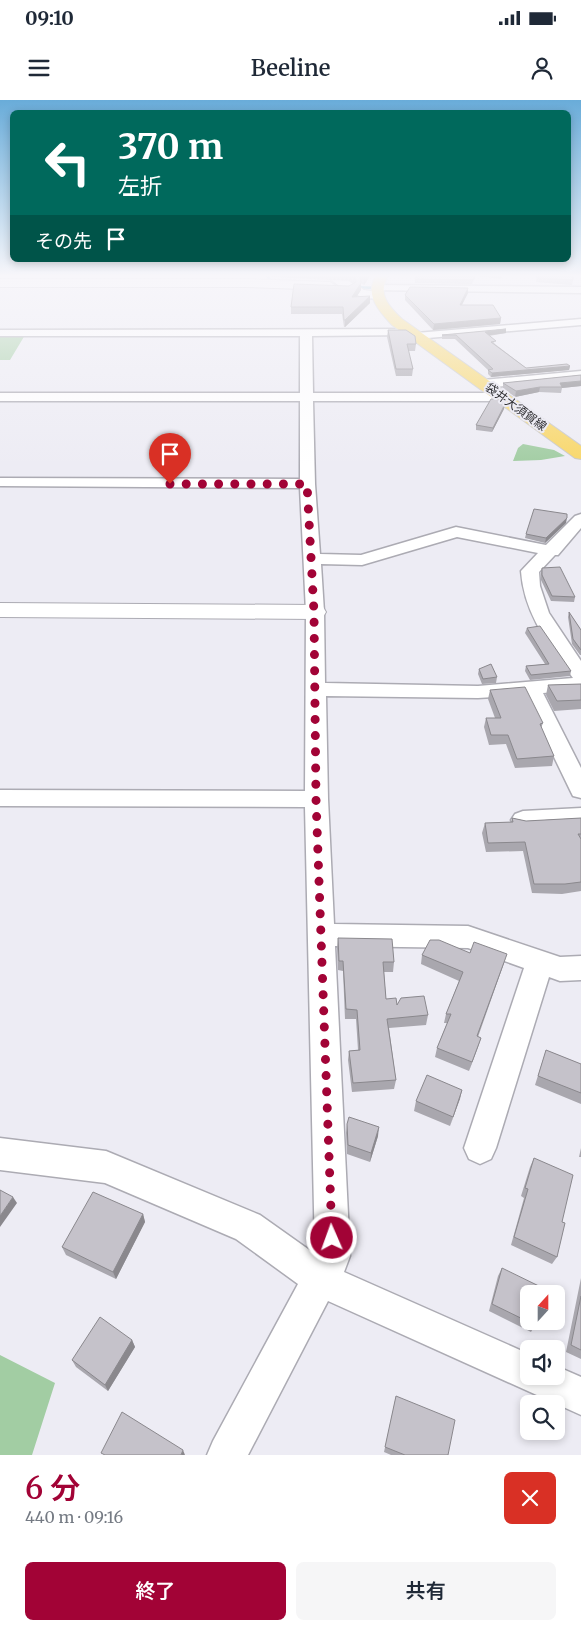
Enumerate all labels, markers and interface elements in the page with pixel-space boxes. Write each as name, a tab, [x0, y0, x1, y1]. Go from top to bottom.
text: 09:10	[25, 6, 74, 30]
icon: menu	[25, 54, 53, 82]
text: Beeline	[251, 54, 330, 82]
icon: person	[528, 54, 556, 82]
text: 370 m	[118, 125, 223, 169]
icon: left	[35, 130, 100, 195]
text: 左折	[118, 172, 162, 200]
icon: arrive	[102, 225, 130, 253]
text: その先	[35, 229, 92, 253]
street label: 袋井大須賀線	[482, 379, 550, 434]
pin	[149, 433, 191, 484]
icon: arrive	[156, 440, 184, 468]
position arrow	[305, 1211, 357, 1263]
north arrow	[520, 1285, 565, 1330]
map controls	[520, 1285, 565, 1440]
button: sound	[520, 1340, 565, 1385]
button: search	[520, 1395, 565, 1440]
text: 6 分	[25, 1469, 80, 1507]
button: close	[504, 1472, 556, 1524]
text: 440 m · 09:16	[25, 1507, 123, 1527]
button: 終了	[25, 1562, 286, 1620]
button: 共有	[296, 1562, 556, 1620]

